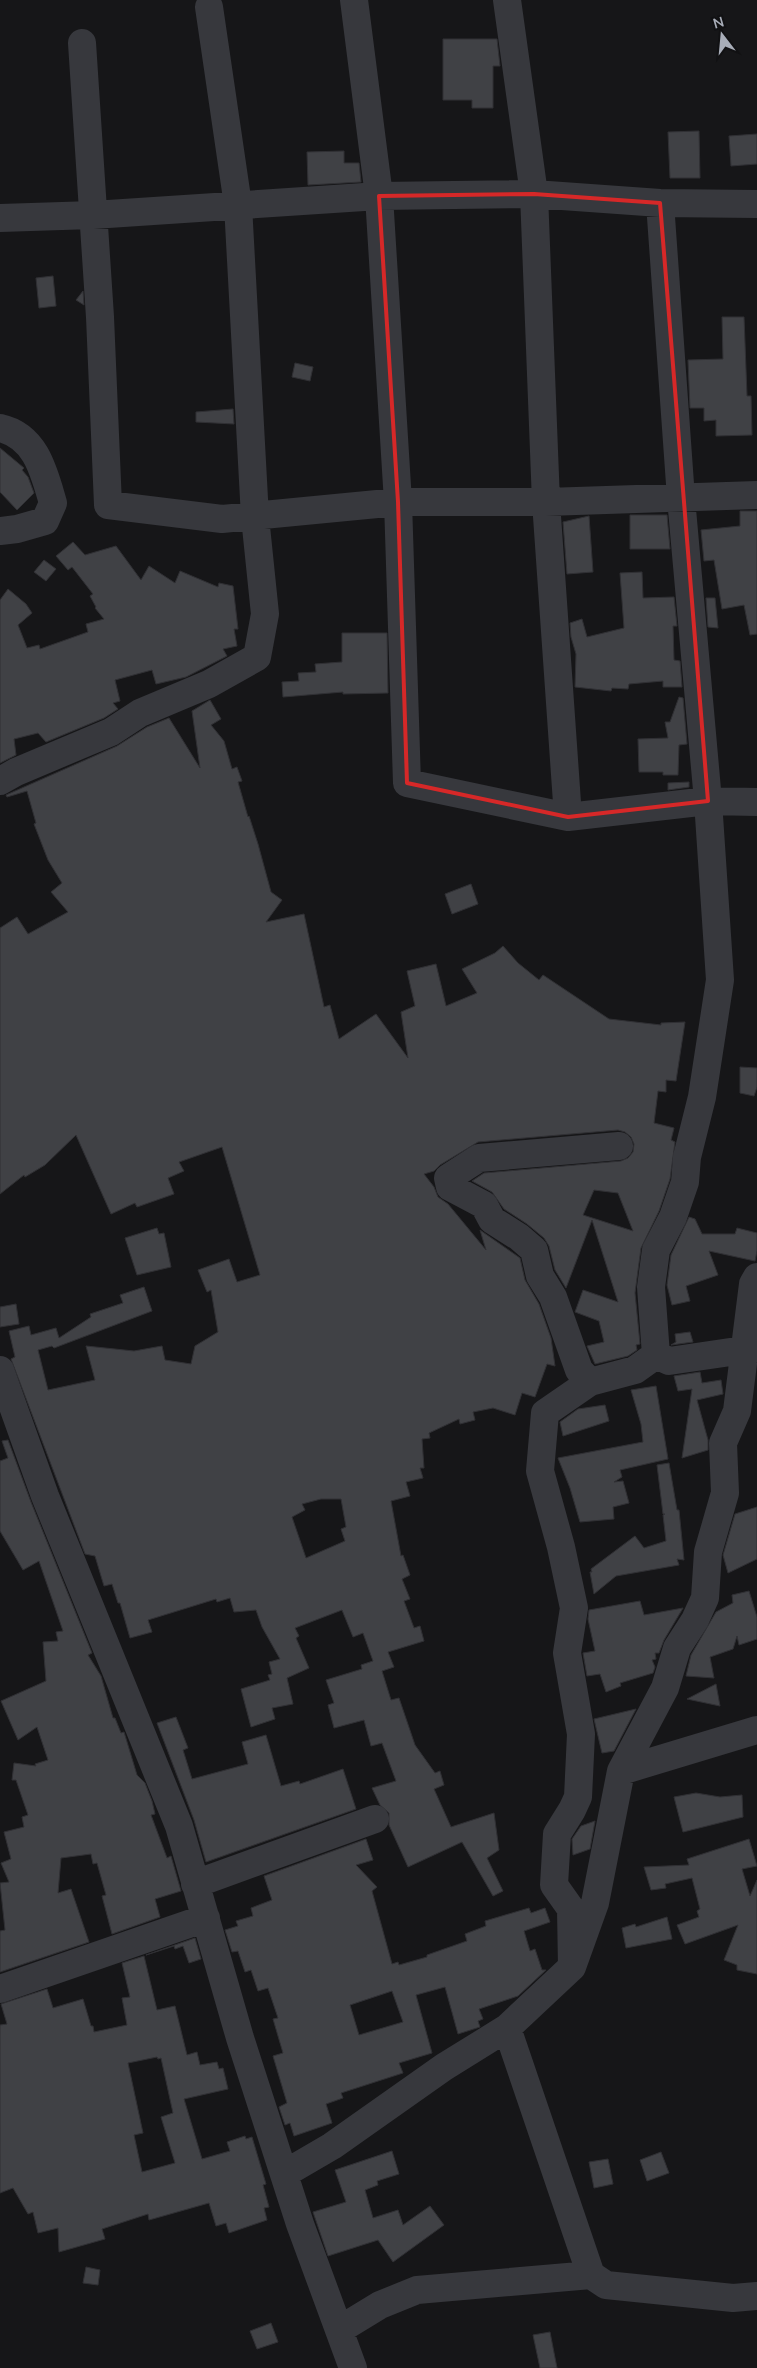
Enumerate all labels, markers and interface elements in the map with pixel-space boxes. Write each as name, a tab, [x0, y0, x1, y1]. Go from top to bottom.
north arrow	[697, 10, 747, 60]
text: N	[711, 12, 726, 33]

